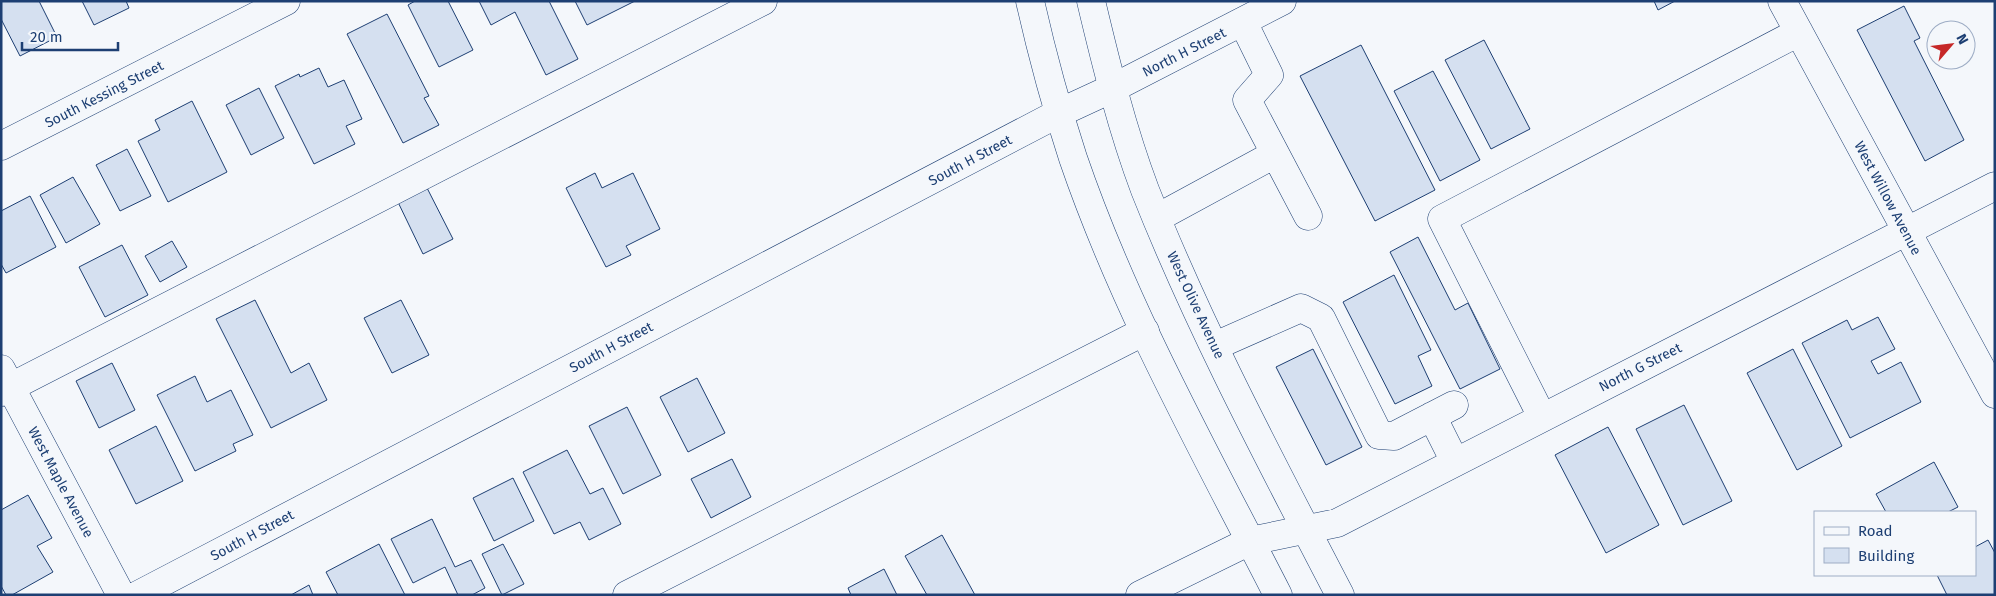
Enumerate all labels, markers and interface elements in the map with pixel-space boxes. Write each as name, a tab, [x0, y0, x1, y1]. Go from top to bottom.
scale bar	[22, 20, 119, 52]
north arrow	[1926, 20, 1976, 70]
street label: North H Street	[1140, 24, 1230, 81]
text: 20 m	[30, 28, 63, 46]
text: N	[1952, 31, 1972, 47]
street label: South Kessing Street	[42, 57, 167, 132]
street label: South H Street	[926, 131, 1016, 190]
street label: West Willow Avenue	[1850, 138, 1925, 258]
street label: West Olive Avenue	[1163, 249, 1228, 362]
street label: South H Street	[567, 318, 657, 377]
street label: North G Street	[1596, 339, 1685, 396]
street label: West Maple Avenue	[24, 424, 97, 541]
street label: South H Street	[208, 506, 298, 565]
legend	[1814, 511, 1976, 576]
text: Road	[1858, 522, 1893, 540]
text: Building	[1858, 547, 1914, 565]

